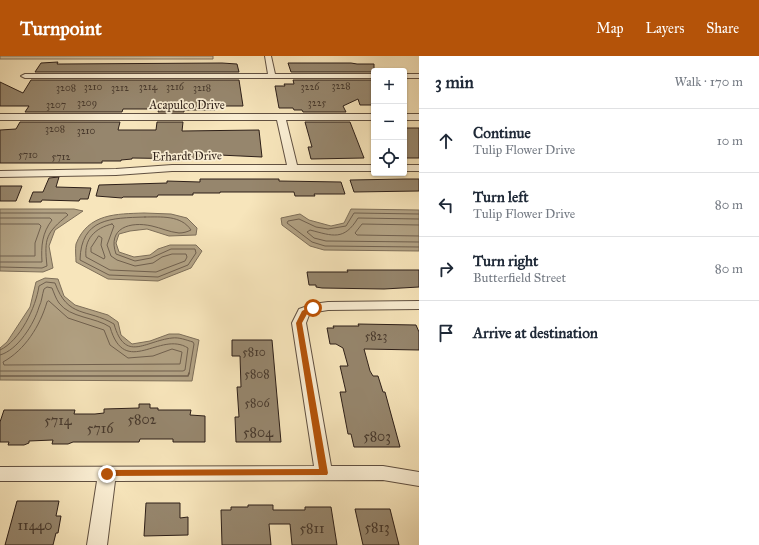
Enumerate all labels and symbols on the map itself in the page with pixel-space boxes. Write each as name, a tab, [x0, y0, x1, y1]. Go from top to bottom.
house number: 3228	[331, 80, 351, 92]
house number: 3210	[84, 81, 103, 93]
house number: 3214	[139, 81, 158, 93]
house number: 3216	[166, 81, 185, 93]
house number: 3226	[301, 81, 320, 93]
house number: 3208	[56, 82, 76, 94]
house number: 3212	[111, 82, 129, 94]
house number: 3218	[193, 82, 211, 94]
house number: 3209	[77, 97, 97, 109]
house number: 3225	[308, 97, 327, 109]
street label: Acapulco Drive	[148, 98, 225, 112]
house number: 3207	[46, 99, 66, 111]
house number: 3208	[45, 123, 65, 135]
house number: 3210	[77, 125, 96, 137]
street label: Erhardt Drive	[152, 148, 222, 164]
house number: 5710	[18, 149, 38, 161]
house number: 5712	[52, 151, 70, 163]
route start	[304, 299, 322, 317]
house number: 5823	[365, 329, 388, 343]
house number: 5810	[242, 345, 266, 359]
house number: 5808	[244, 367, 270, 381]
house number: 5806	[244, 396, 270, 410]
house number: 5802	[127, 411, 157, 428]
house number: 5714	[44, 412, 73, 429]
house number: 5716	[87, 420, 114, 437]
house number: 5804	[243, 424, 274, 441]
house number: 5803	[363, 428, 391, 445]
route end	[98, 465, 116, 483]
house number: 11440	[18, 517, 52, 534]
house number: 5813	[364, 519, 390, 536]
house number: 5811	[299, 520, 325, 537]

